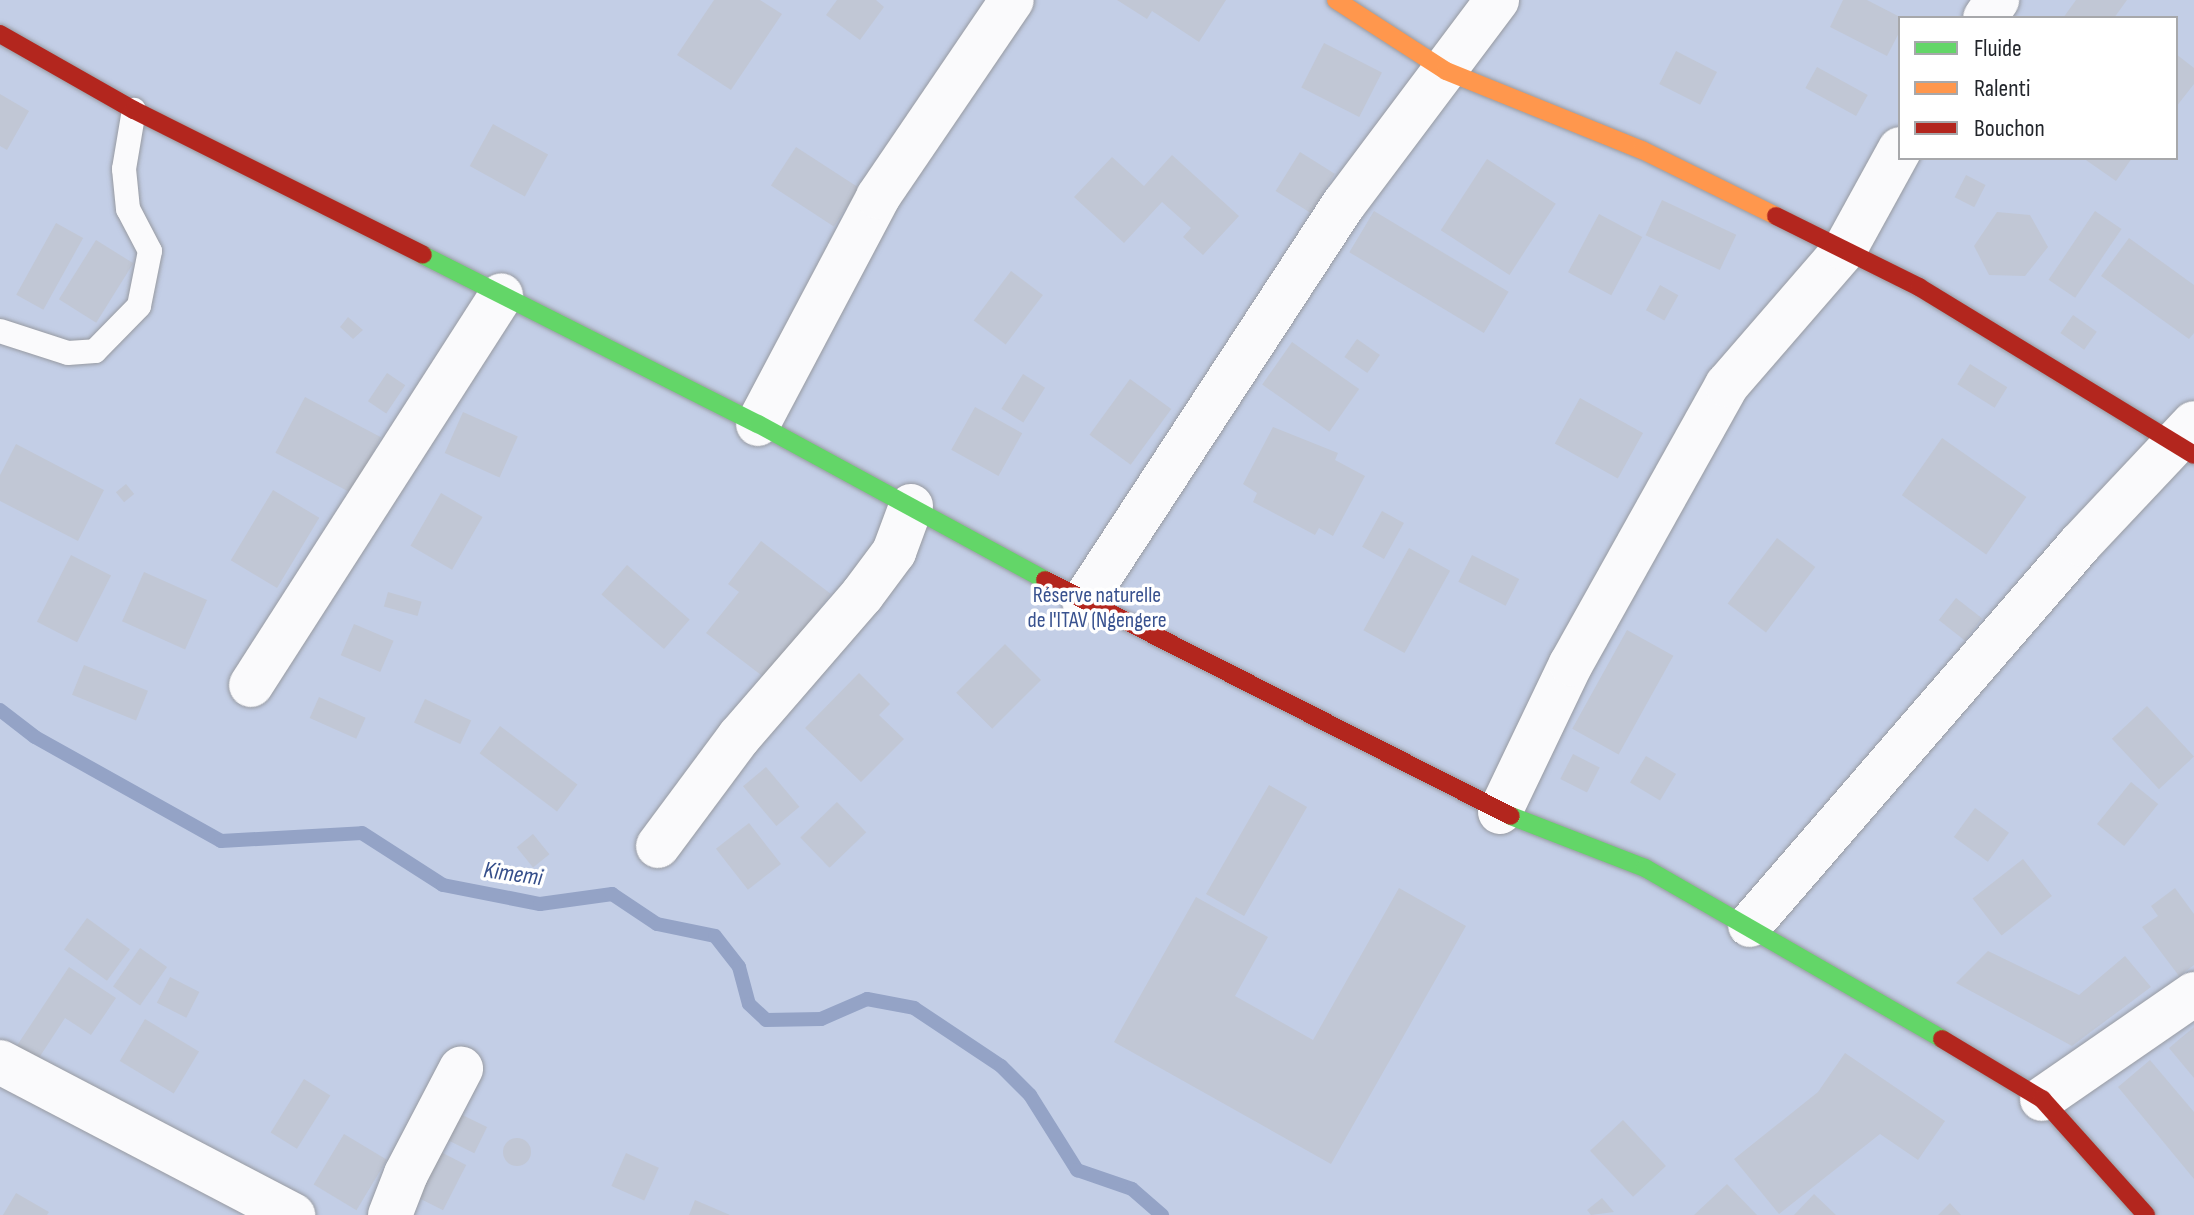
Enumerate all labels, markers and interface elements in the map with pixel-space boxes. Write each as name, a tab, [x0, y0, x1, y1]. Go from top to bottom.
legend	[1898, 16, 2178, 160]
text: Fluide	[1974, 34, 2022, 63]
text: Ralenti	[1974, 74, 2030, 103]
text: Bouchon	[1974, 114, 2045, 143]
park label: Réserve naturelle de l'ITAV (Ngengere	[1028, 582, 1166, 634]
water label: Kimemi	[482, 856, 544, 892]

